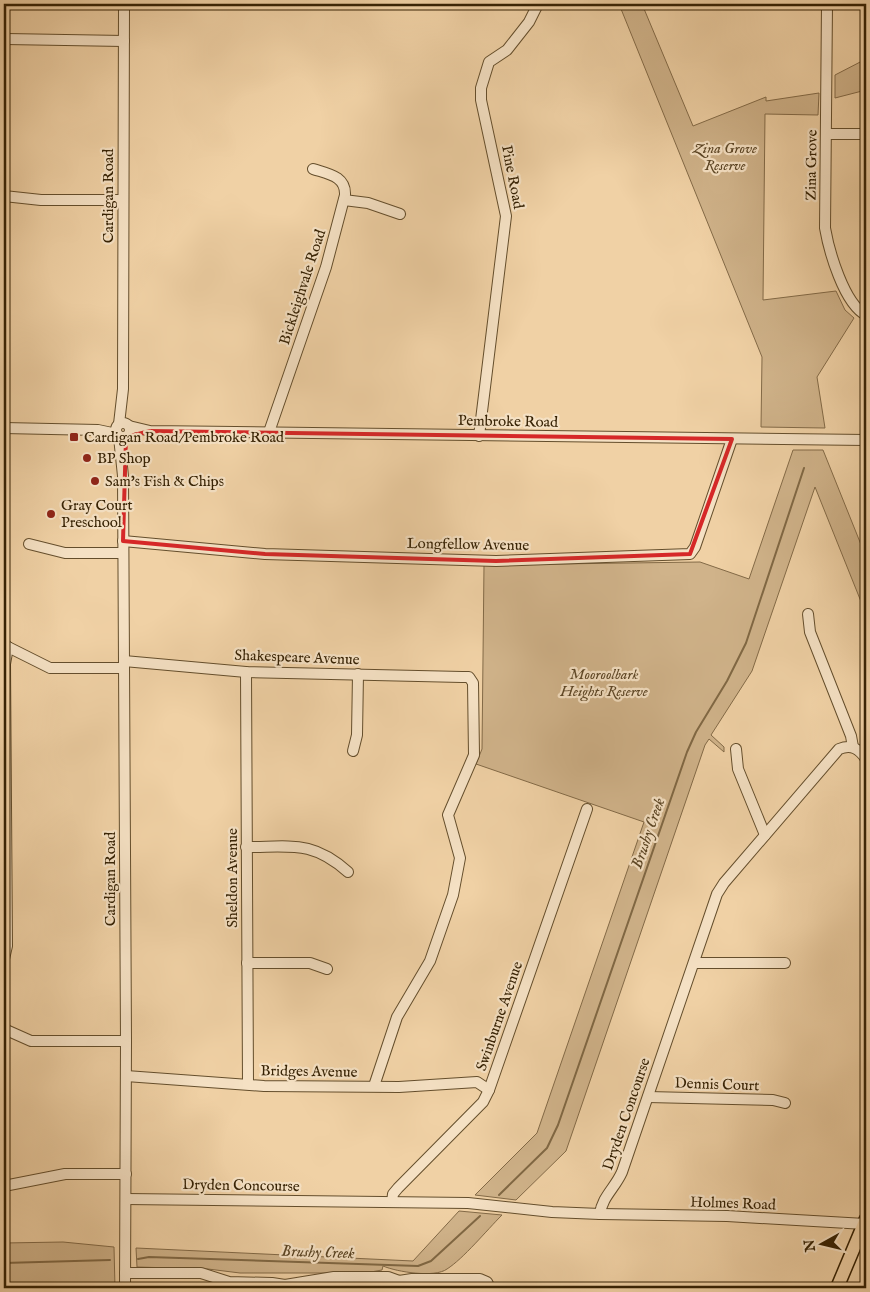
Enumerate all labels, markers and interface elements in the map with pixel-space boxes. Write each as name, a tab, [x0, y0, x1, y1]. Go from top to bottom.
street label: Zina Grove	[801, 129, 822, 201]
park label: Zina Grove Reserve	[691, 139, 757, 175]
street label: Pine Road	[497, 144, 528, 212]
street label: Cardigan Road	[99, 148, 118, 243]
street label: Bickleighvale Road	[275, 226, 330, 347]
street label: Pembroke Road	[458, 411, 559, 432]
place label: Cardigan Road/Pembroke Road	[84, 428, 285, 447]
marker: Cardigan Road/Pembroke Road	[68, 431, 80, 443]
place label: BP Shop	[97, 449, 151, 468]
marker: BP Shop	[81, 452, 93, 464]
place label: Sam's Fish & Chips	[105, 472, 224, 491]
marker: Sam's Fish & Chips	[89, 475, 101, 487]
place label: Gray Court Preschool	[61, 496, 133, 532]
marker: Gray Court Preschool	[45, 508, 57, 520]
street label: Longfellow Avenue	[407, 534, 529, 555]
street label: Shakespeare Avenue	[234, 646, 360, 669]
park label: Mooroolbark Heights Reserve	[559, 665, 648, 702]
water label: Brushy Creek	[627, 795, 670, 872]
street label: Sheldon Avenue	[223, 828, 242, 928]
street label: Cardigan Road	[101, 831, 120, 926]
street label: Swinburne Avenue	[472, 959, 527, 1073]
street label: Dryden Concourse	[598, 1055, 655, 1173]
street label: Bridges Avenue	[260, 1061, 358, 1082]
street label: Dennis Court	[674, 1074, 760, 1095]
street label: Dryden Concourse	[182, 1175, 300, 1196]
street label: Holmes Road	[690, 1193, 777, 1215]
north arrow	[798, 1220, 848, 1270]
text: N	[800, 1238, 820, 1254]
water label: Brushy Creek	[281, 1242, 356, 1264]

